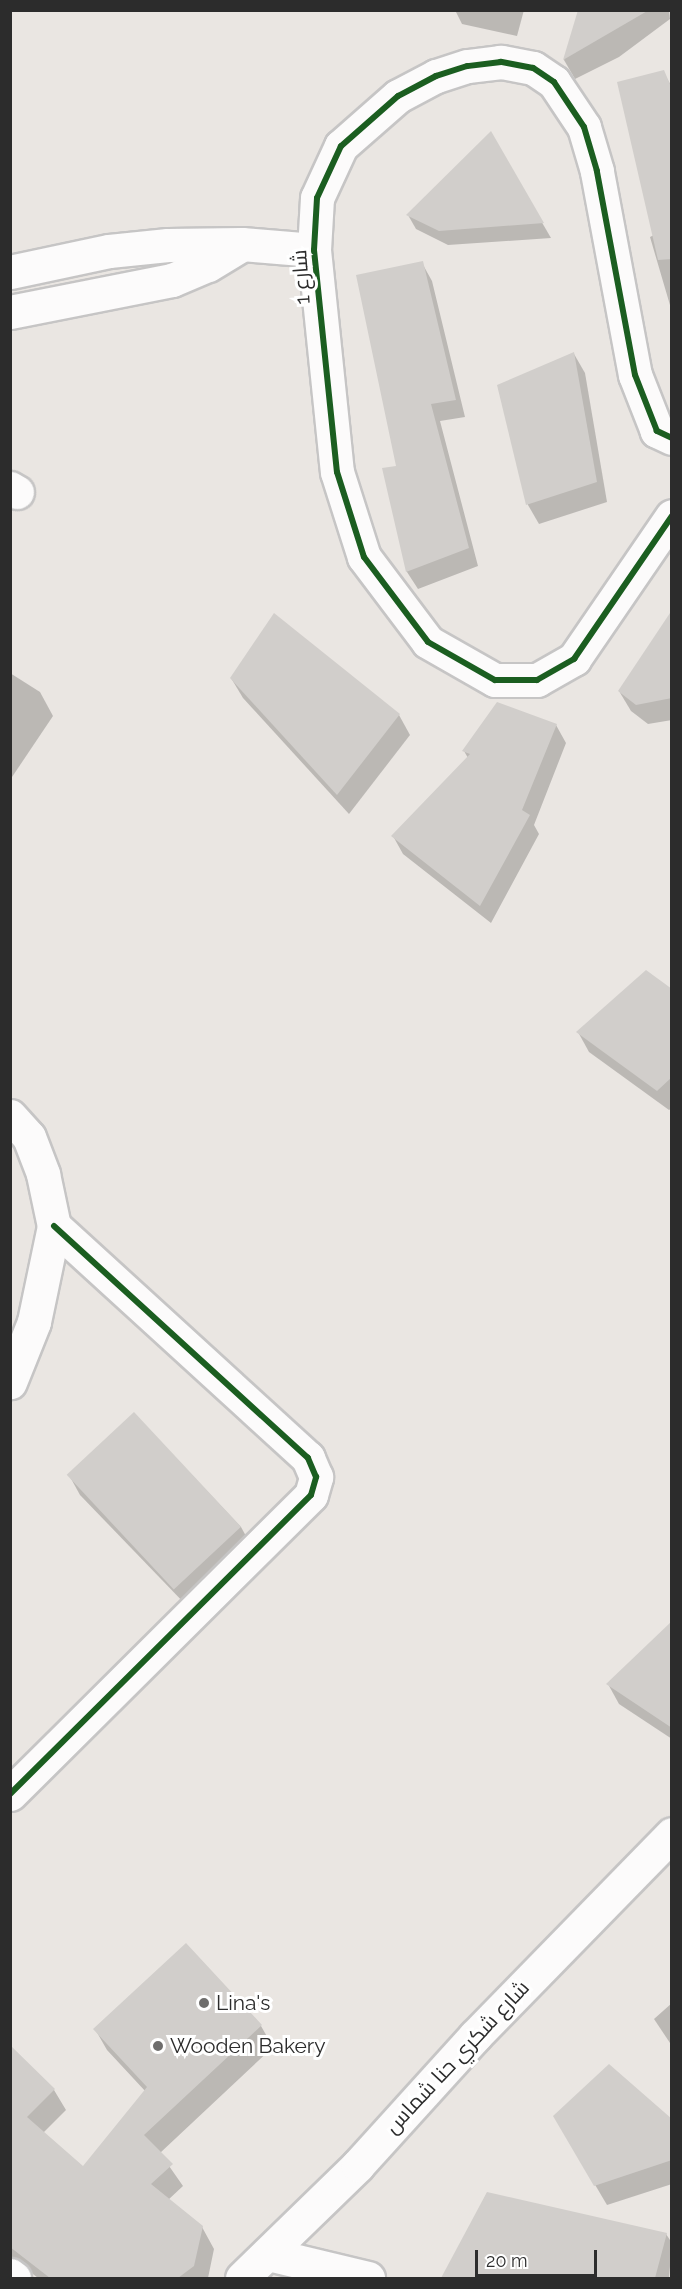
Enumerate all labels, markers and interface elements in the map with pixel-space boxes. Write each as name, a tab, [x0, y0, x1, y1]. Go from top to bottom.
street label: شارع 1	[287, 249, 315, 305]
street label: شارع شكري حنا شماس	[380, 1975, 534, 2139]
place label: Lina's	[216, 1990, 270, 2016]
marker: Lina's	[197, 1996, 211, 2010]
place label: Wooden Bakery	[170, 2033, 326, 2059]
marker: Wooden Bakery	[151, 2039, 165, 2053]
scale bar	[478, 2238, 600, 2276]
text: 20 m	[486, 2250, 528, 2271]

